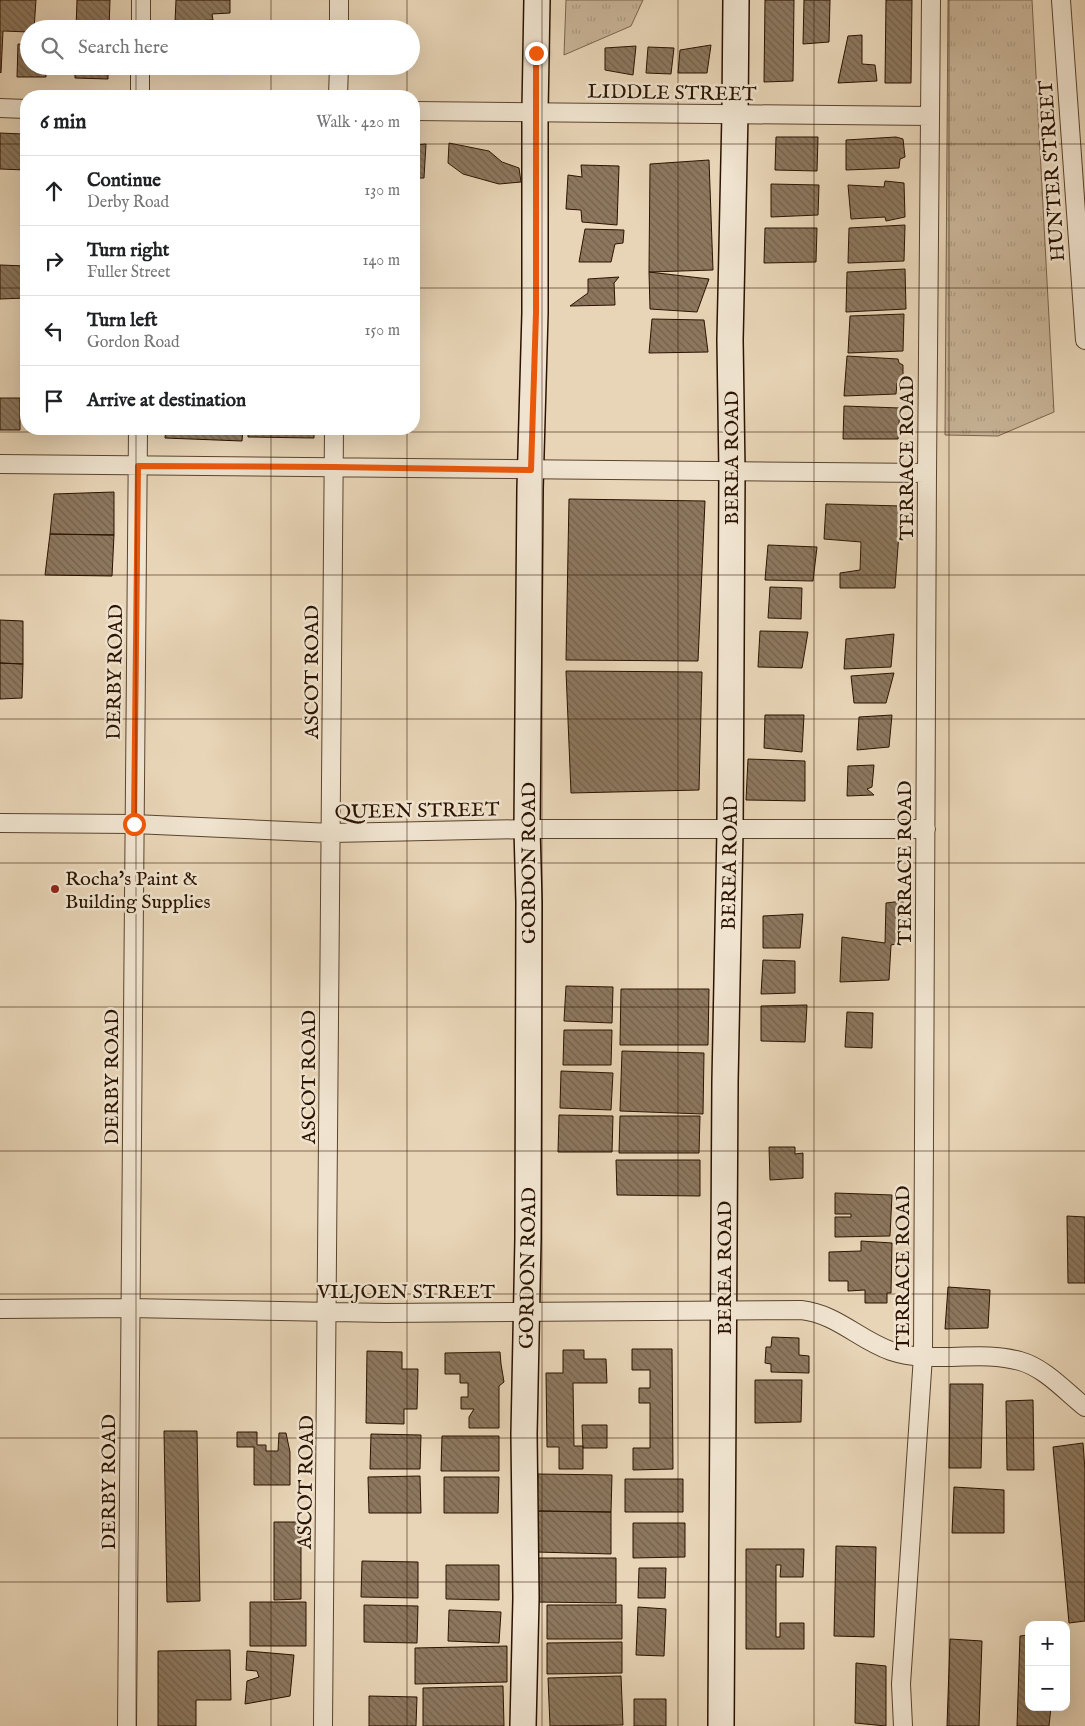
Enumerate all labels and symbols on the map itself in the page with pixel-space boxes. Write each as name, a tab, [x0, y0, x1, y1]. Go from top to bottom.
route end	[525, 42, 548, 65]
street label: HUNTER STREET	[1034, 79, 1071, 262]
street label: LIDDLE STREET	[587, 80, 757, 107]
street label: TERRACE ROAD	[895, 376, 920, 540]
street label: BEREA ROAD	[720, 391, 745, 525]
street label: DERBY ROAD	[102, 604, 129, 740]
street label: ASCOT ROAD	[300, 605, 325, 740]
street label: TERRACE ROAD	[893, 781, 918, 945]
street label: GORDON ROAD	[517, 782, 542, 944]
street label: BEREA ROAD	[717, 796, 744, 930]
street label: QUEEN STREET	[334, 798, 500, 825]
route start	[123, 813, 146, 836]
place label: Rocha's Paint & Building Supplies	[65, 867, 210, 915]
marker: Rocha's Paint & Building Supplies	[49, 883, 61, 895]
street label: DERBY ROAD	[100, 1009, 125, 1145]
street label: ASCOT ROAD	[297, 1010, 322, 1145]
street label: TERRACE ROAD	[891, 1186, 916, 1350]
street label: GORDON ROAD	[515, 1187, 542, 1349]
street label: BEREA ROAD	[713, 1201, 738, 1335]
street label: VILJOEN STREET	[316, 1280, 495, 1305]
street label: DERBY ROAD	[97, 1414, 122, 1550]
street label: ASCOT ROAD	[293, 1415, 320, 1550]

